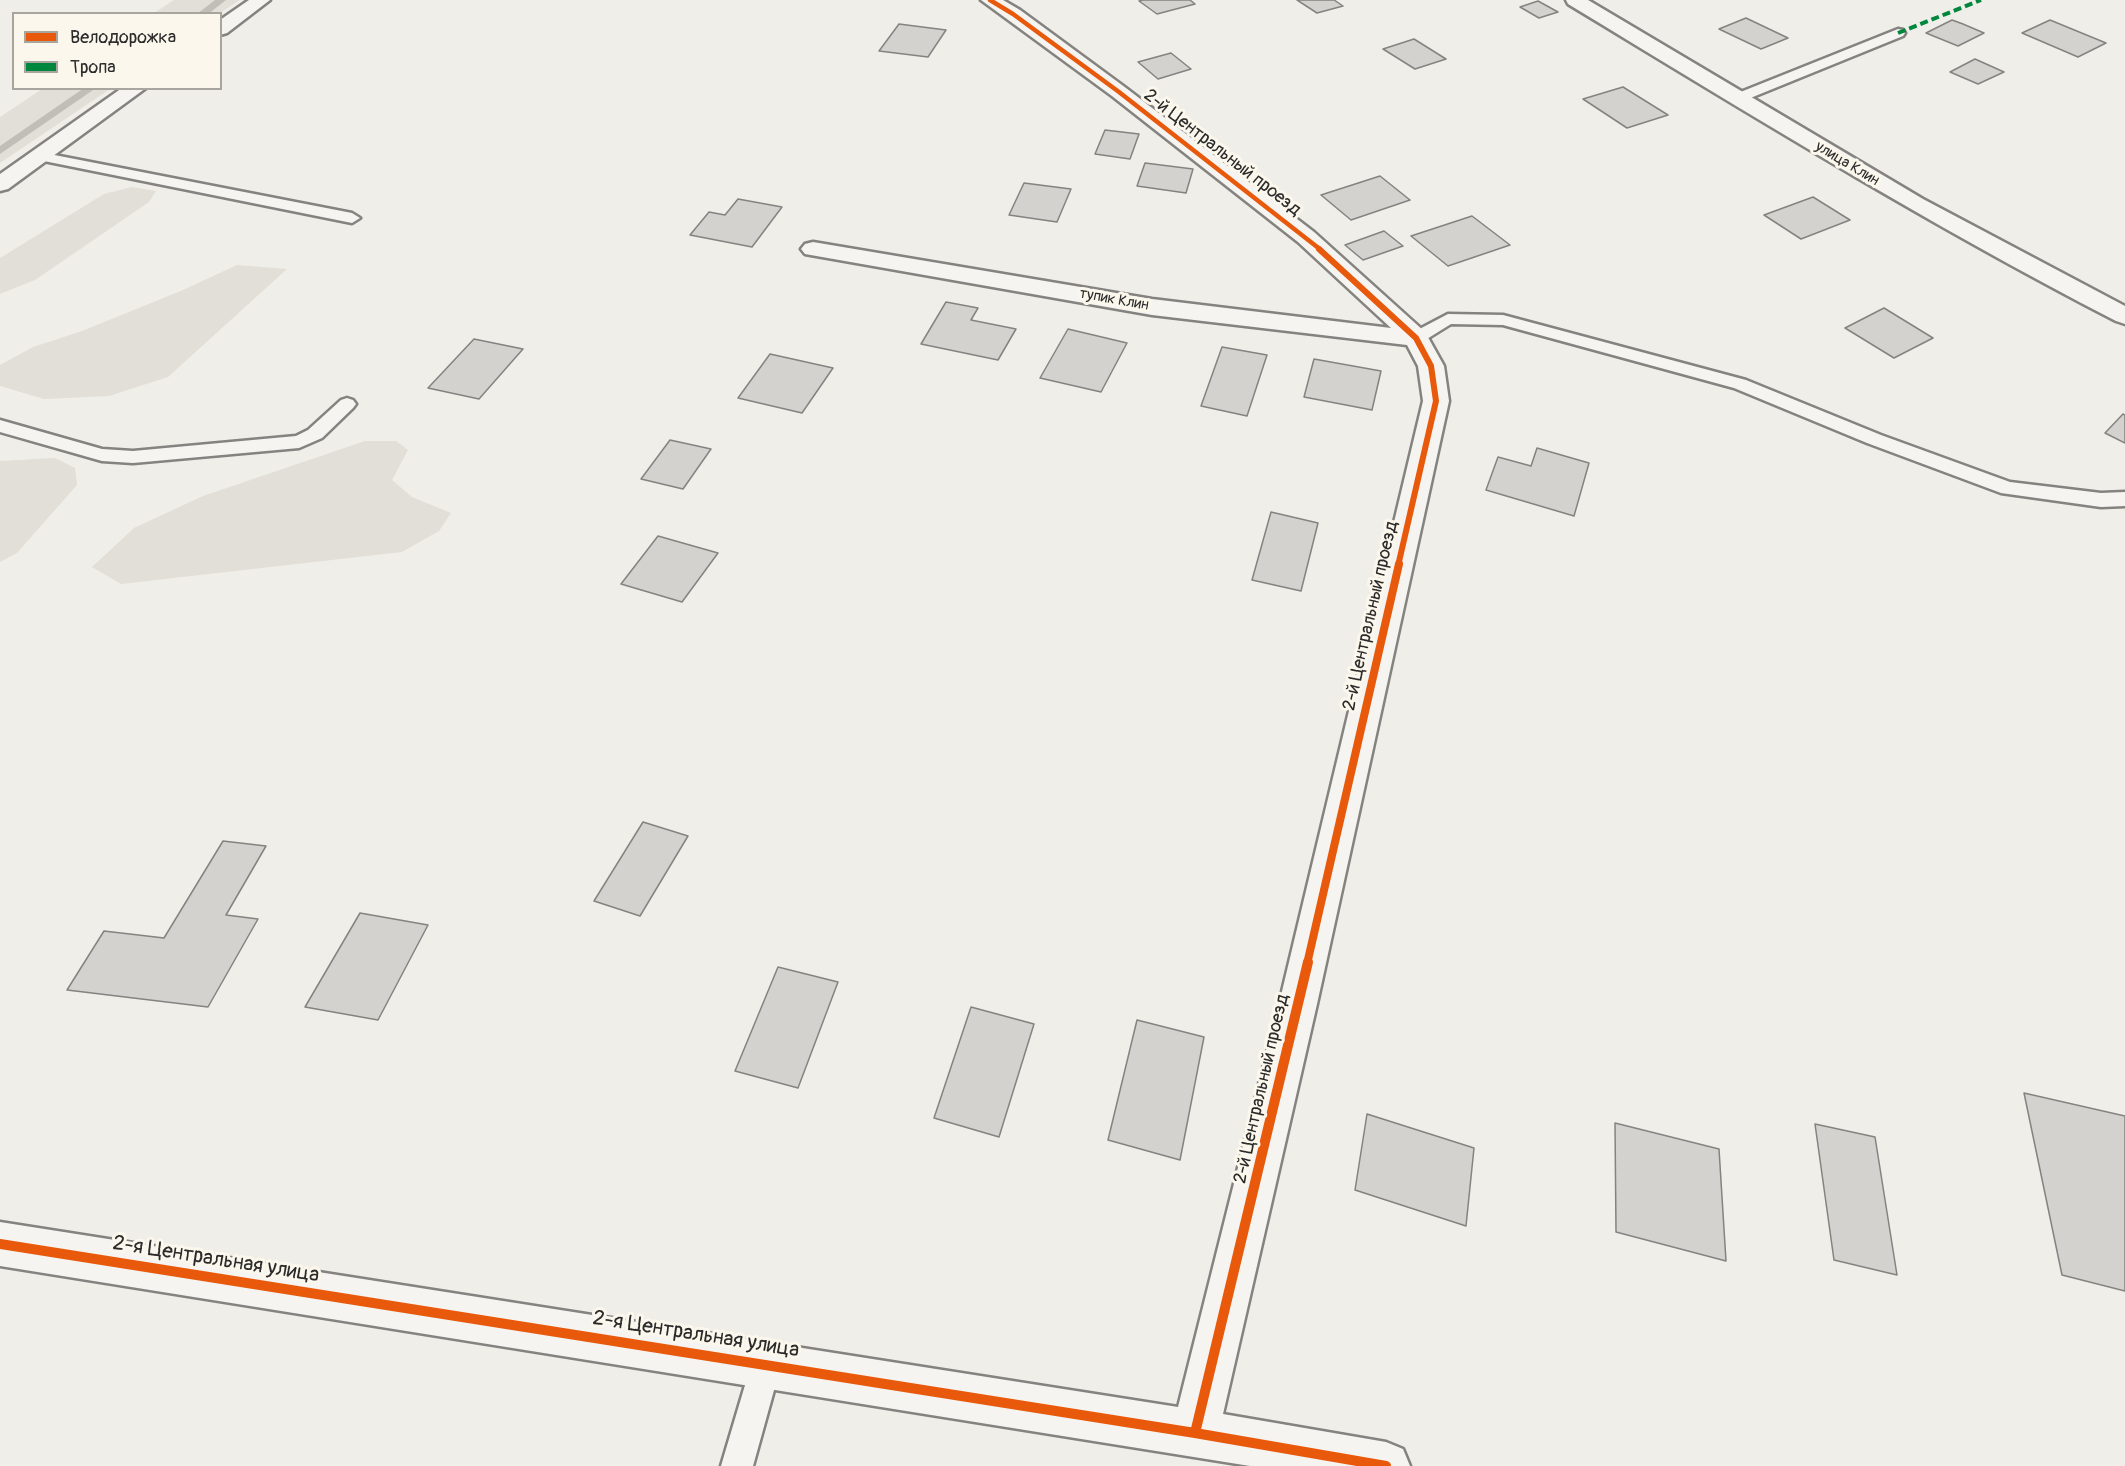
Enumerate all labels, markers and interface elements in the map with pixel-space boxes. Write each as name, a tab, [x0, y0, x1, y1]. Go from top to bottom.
legend	[12, 12, 222, 90]
text: Велодорожка	[70, 26, 176, 49]
text: Тропа	[70, 56, 116, 79]
street label: 2-й Центральный проезд	[1139, 85, 1305, 221]
street label: улица Клин	[1812, 138, 1882, 190]
street label: тупик Клин	[1078, 285, 1150, 315]
street label: 2-й Центральный проезд	[1339, 519, 1403, 713]
street label: 2-й Центральный проезд	[1230, 992, 1294, 1186]
street label: 2-я Центральная улица	[111, 1231, 321, 1289]
street label: 2-я Центральная улица	[591, 1306, 801, 1364]

